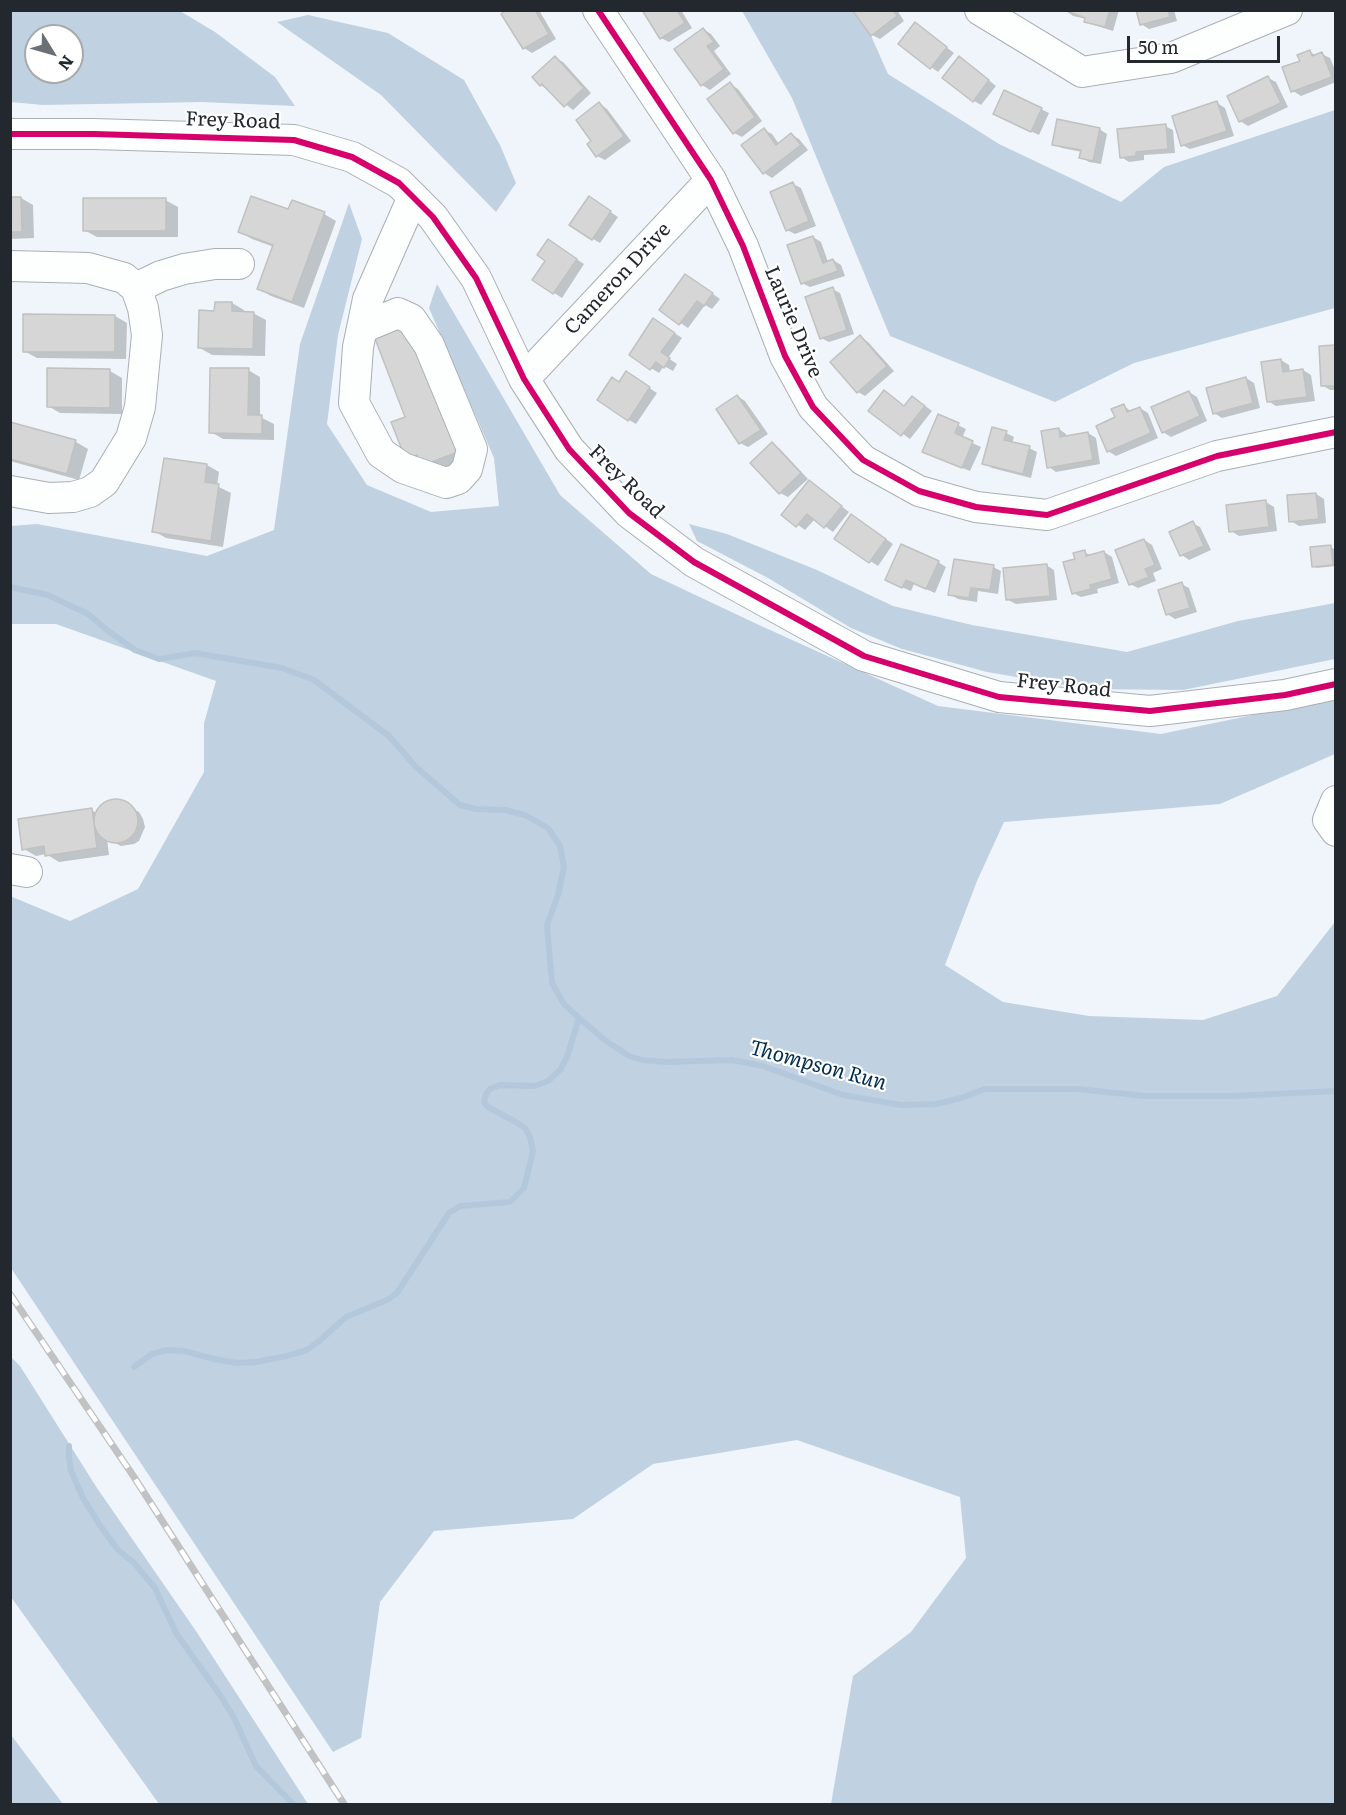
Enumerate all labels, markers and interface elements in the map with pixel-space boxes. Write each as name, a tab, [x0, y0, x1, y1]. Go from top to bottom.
north arrow	[24, 24, 84, 84]
scale bar	[1130, 24, 1283, 62]
text: 50 m	[1138, 33, 1179, 60]
text: N	[53, 51, 80, 76]
street label: Frey Road	[185, 107, 281, 135]
street label: Cameron Drive	[560, 218, 676, 340]
street label: Laurie Drive	[759, 263, 827, 381]
street label: Frey Road	[583, 440, 669, 524]
street label: Frey Road	[1015, 669, 1113, 703]
water label: Thompson Run	[747, 1036, 889, 1096]

